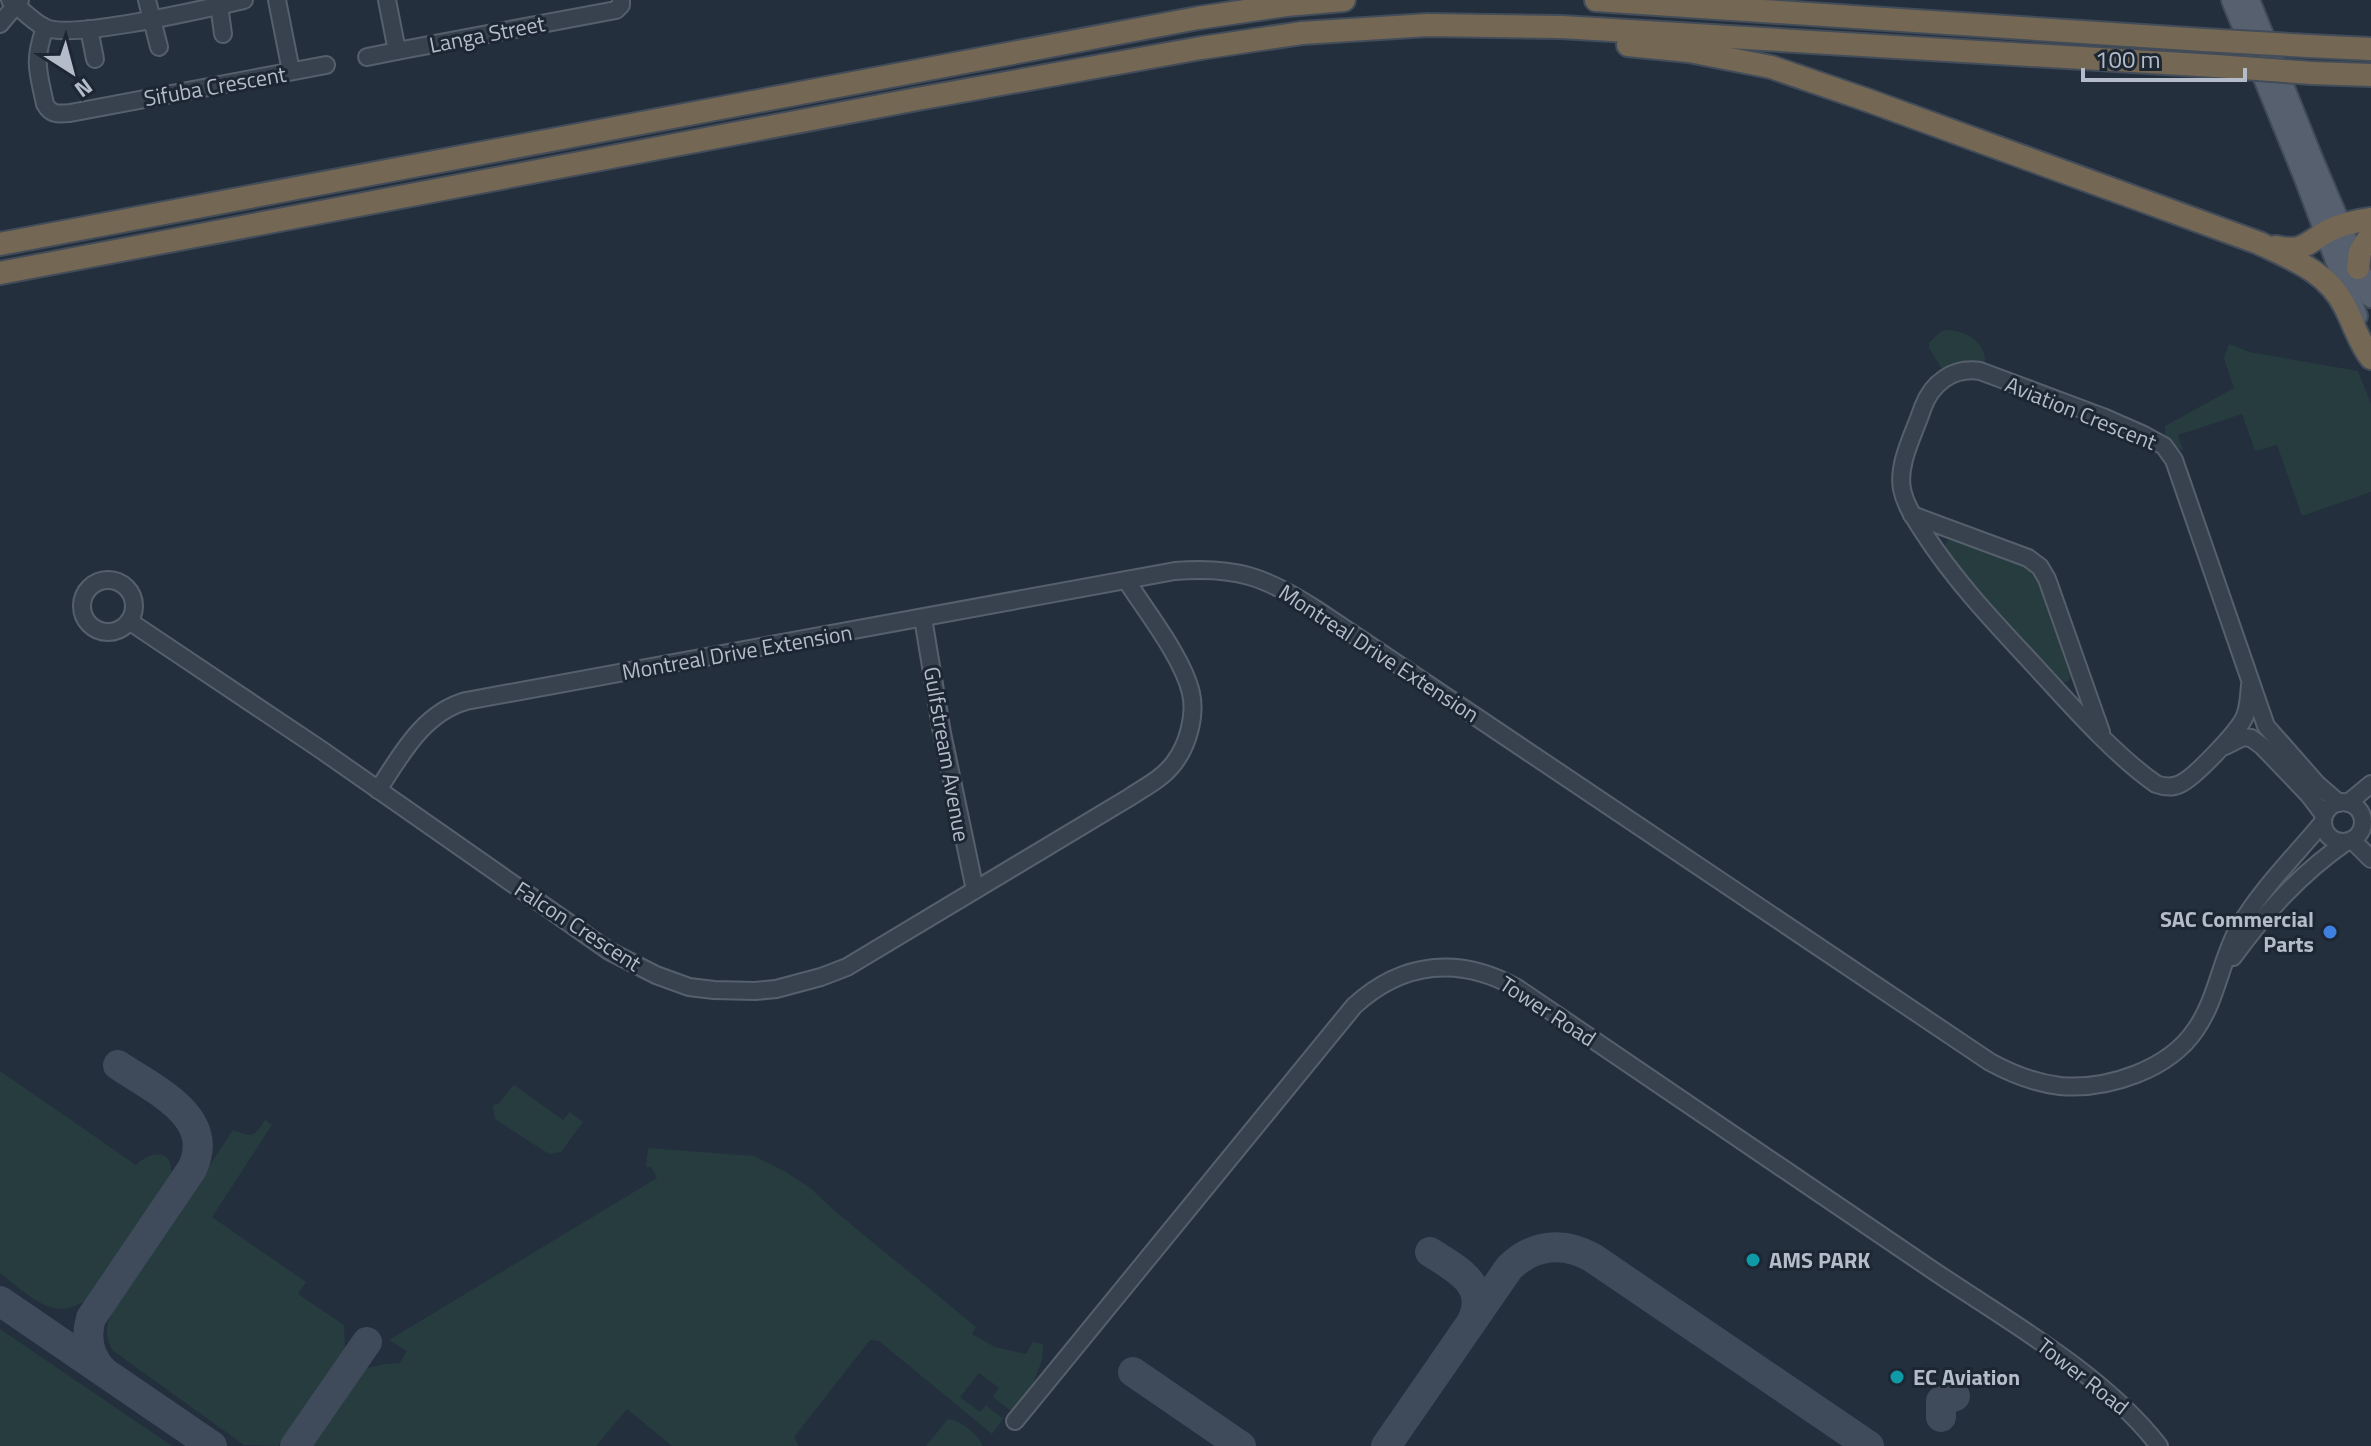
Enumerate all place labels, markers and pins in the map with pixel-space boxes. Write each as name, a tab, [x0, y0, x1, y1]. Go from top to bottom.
place label: SAC Commercial Parts	[2160, 902, 2314, 961]
marker: SAC Commercial Parts	[2321, 923, 2339, 941]
place label: AMS PARK	[1769, 1243, 1870, 1277]
marker: AMS PARK	[1744, 1251, 1762, 1269]
place label: EC Aviation	[1913, 1360, 2020, 1394]
marker: EC Aviation	[1888, 1368, 1906, 1386]

